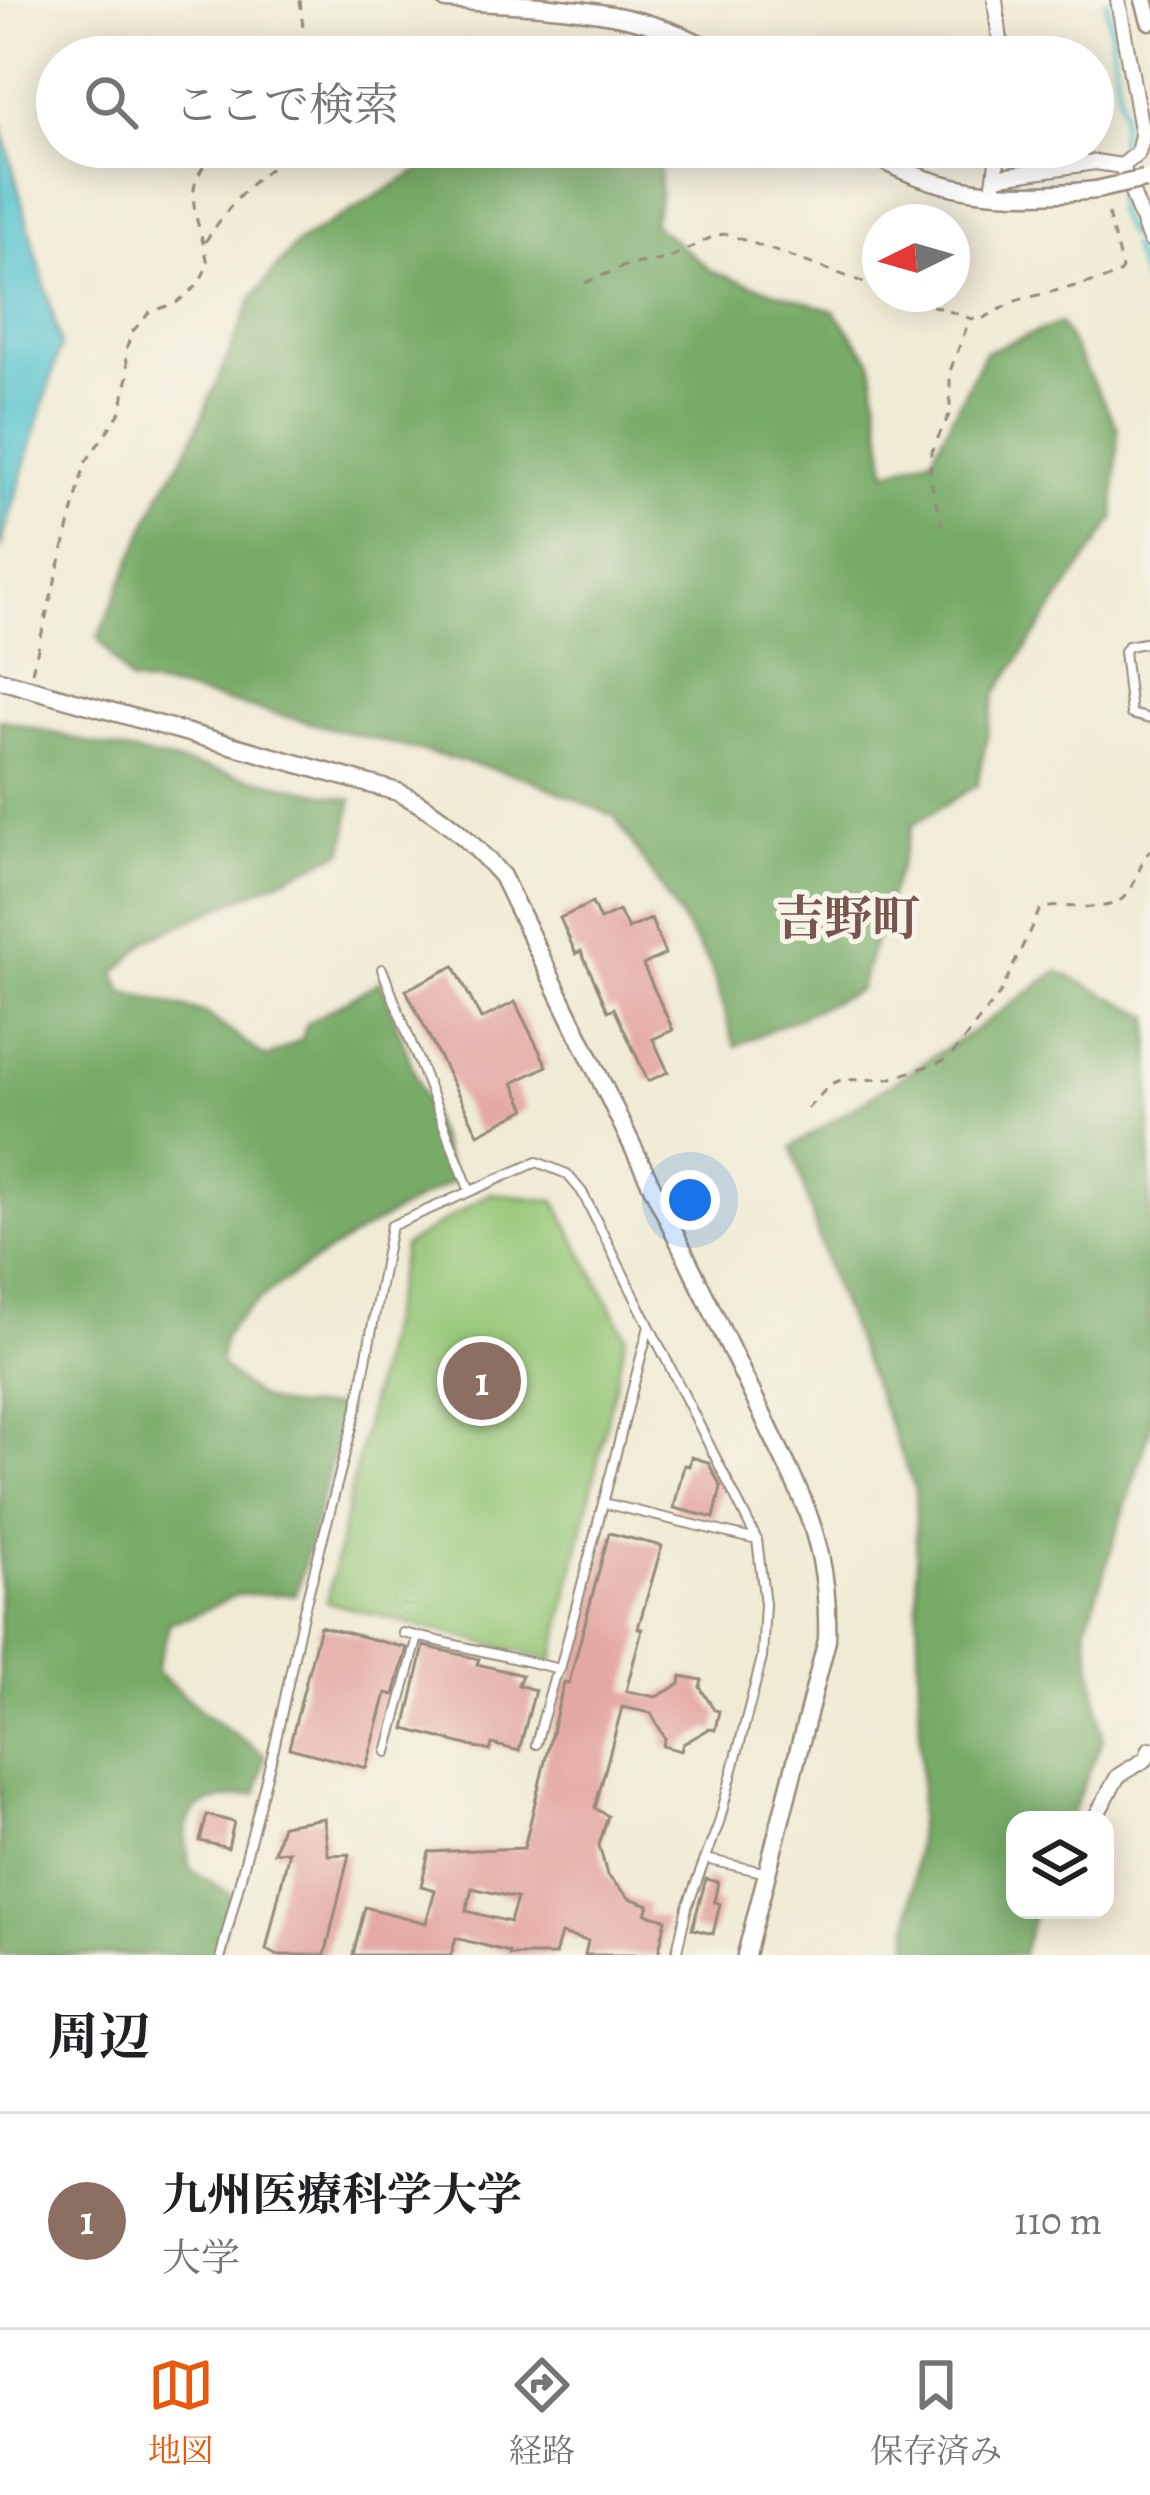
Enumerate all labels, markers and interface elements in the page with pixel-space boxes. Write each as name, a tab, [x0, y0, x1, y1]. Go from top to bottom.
search box	[36, 36, 1114, 168]
icon: search	[78, 69, 144, 135]
text: ここで検索	[174, 74, 399, 136]
north arrow	[862, 204, 970, 312]
district label: 吉野町	[776, 886, 920, 952]
your location	[660, 1170, 720, 1230]
pin: 1	[443, 1336, 521, 1426]
map controls	[1006, 1811, 1114, 1919]
button: layers	[1006, 1811, 1114, 1919]
text: 周辺	[48, 2002, 150, 2072]
text: 九州医療科学大学	[162, 2164, 522, 2226]
text: 1	[80, 2194, 94, 2247]
text: 110 m	[1014, 2194, 1102, 2247]
text: 大学	[162, 2231, 240, 2284]
tab: 地図	[148, 2352, 214, 2473]
tab: 経路	[509, 2352, 575, 2473]
tab: 保存済み	[870, 2352, 1002, 2473]

